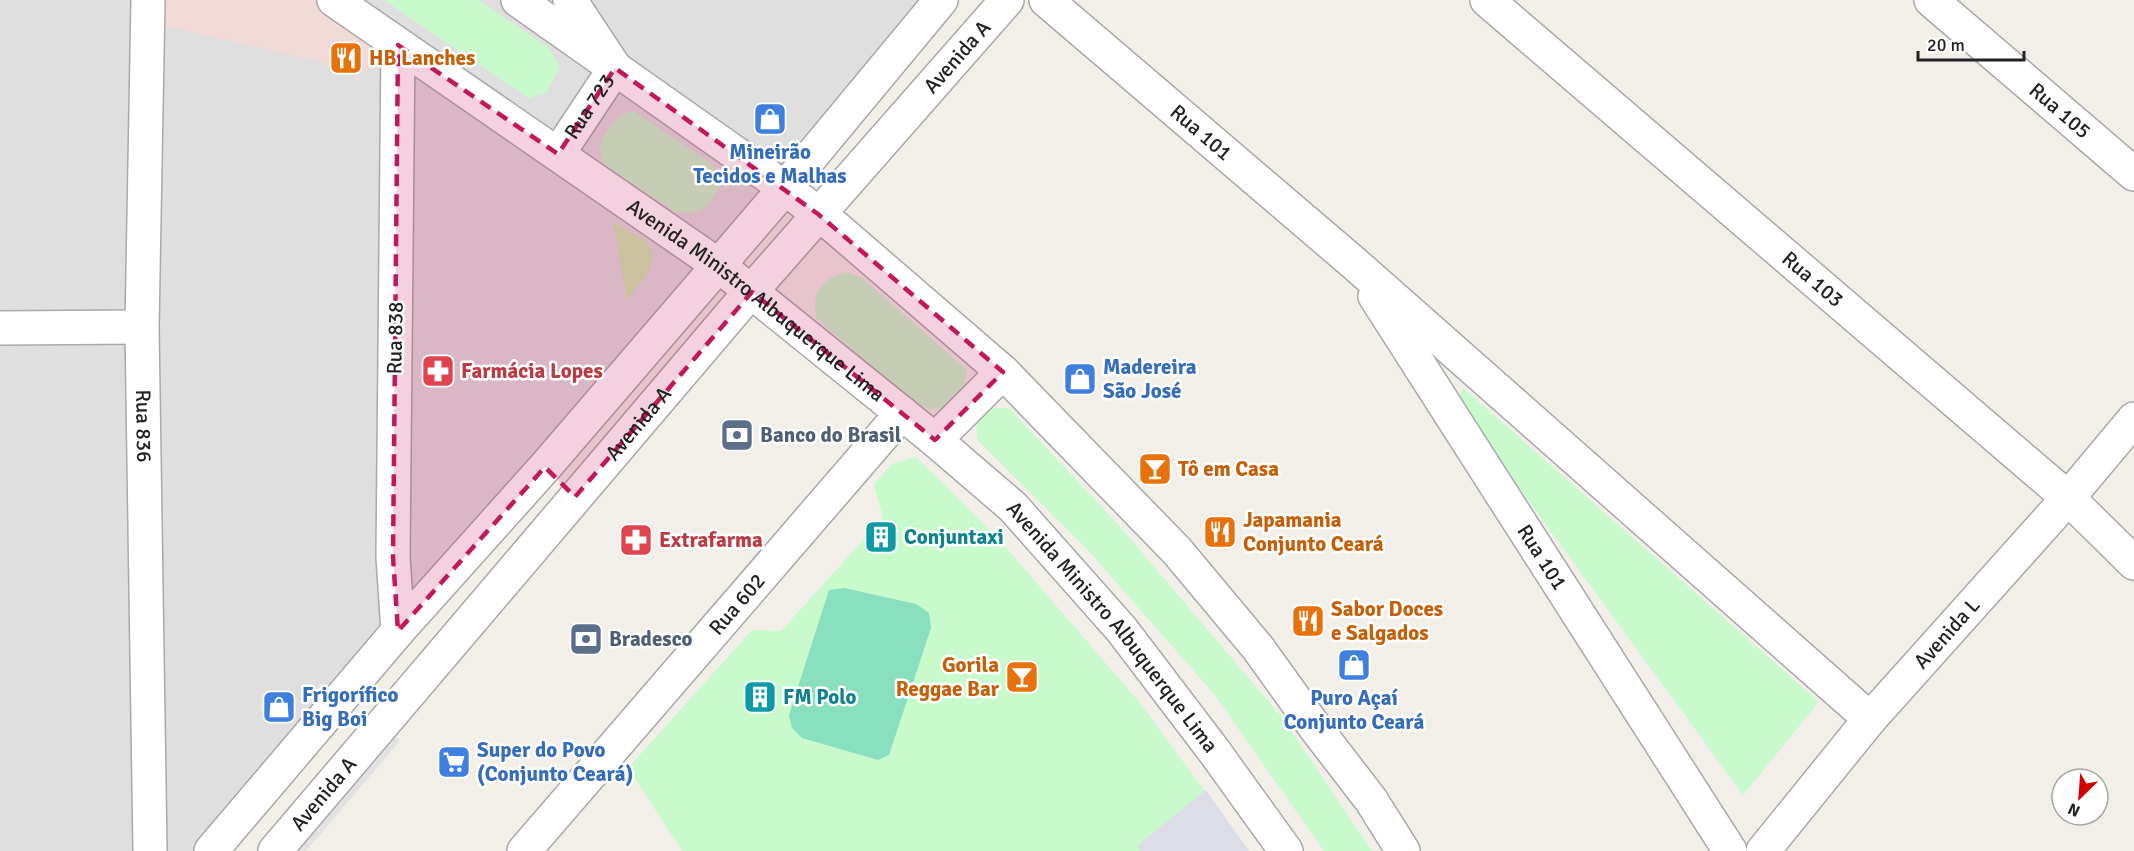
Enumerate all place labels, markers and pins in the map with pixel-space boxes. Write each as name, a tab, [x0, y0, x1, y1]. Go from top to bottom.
restaurant icon: HB Lanches	[328, 40, 364, 76]
place label: HB Lanches	[369, 45, 475, 71]
shop icon: Mineirão Tecidos e Malhas	[752, 101, 788, 137]
place label: Mineirão Tecidos e Malhas	[693, 139, 847, 189]
pharmacy icon: Farmácia Lopes	[420, 353, 456, 389]
place label: Madereira São José	[1103, 354, 1197, 404]
place label: Farmácia Lopes	[461, 358, 603, 384]
shop icon: Madereira São José	[1062, 361, 1098, 397]
bank icon: Banco do Brasil	[719, 417, 755, 453]
place label: Banco do Brasil	[760, 422, 902, 448]
bar icon: Tô em Casa	[1137, 451, 1173, 487]
place label: Tô em Casa	[1178, 456, 1279, 482]
place label: Japamania Conjunto Ceará	[1243, 507, 1384, 557]
restaurant icon: Japamania Conjunto Ceará	[1202, 514, 1238, 550]
building icon: Conjuntaxi	[863, 519, 899, 555]
pharmacy icon: Extrafarma	[618, 522, 654, 558]
place label: Conjuntaxi	[904, 524, 1004, 550]
place label: Extrafarma	[659, 527, 763, 553]
place label: Sabor Doces e Salgados	[1331, 596, 1443, 646]
restaurant icon: Sabor Doces e Salgados	[1290, 603, 1326, 639]
bank icon: Bradesco	[568, 621, 604, 657]
place label: Bradesco	[609, 626, 692, 652]
shop icon: Puro Açaí Conjunto Ceará	[1336, 647, 1372, 683]
place label: Gorila Reggae Bar	[896, 652, 1000, 702]
bar icon: Gorila Reggae Bar	[1004, 659, 1040, 695]
building icon: FM Polo	[742, 679, 778, 715]
place label: Frigorífico Big Boi	[302, 682, 398, 732]
place label: FM Polo	[783, 684, 857, 710]
place label: Puro Açaí Conjunto Ceará	[1284, 685, 1425, 735]
shop icon: Frigorífico Big Boi	[261, 689, 297, 725]
place label: Super do Povo (Conjunto Ceará)	[477, 737, 633, 787]
supermarket icon: Super do Povo (Conjunto Ceará)	[436, 744, 472, 780]

